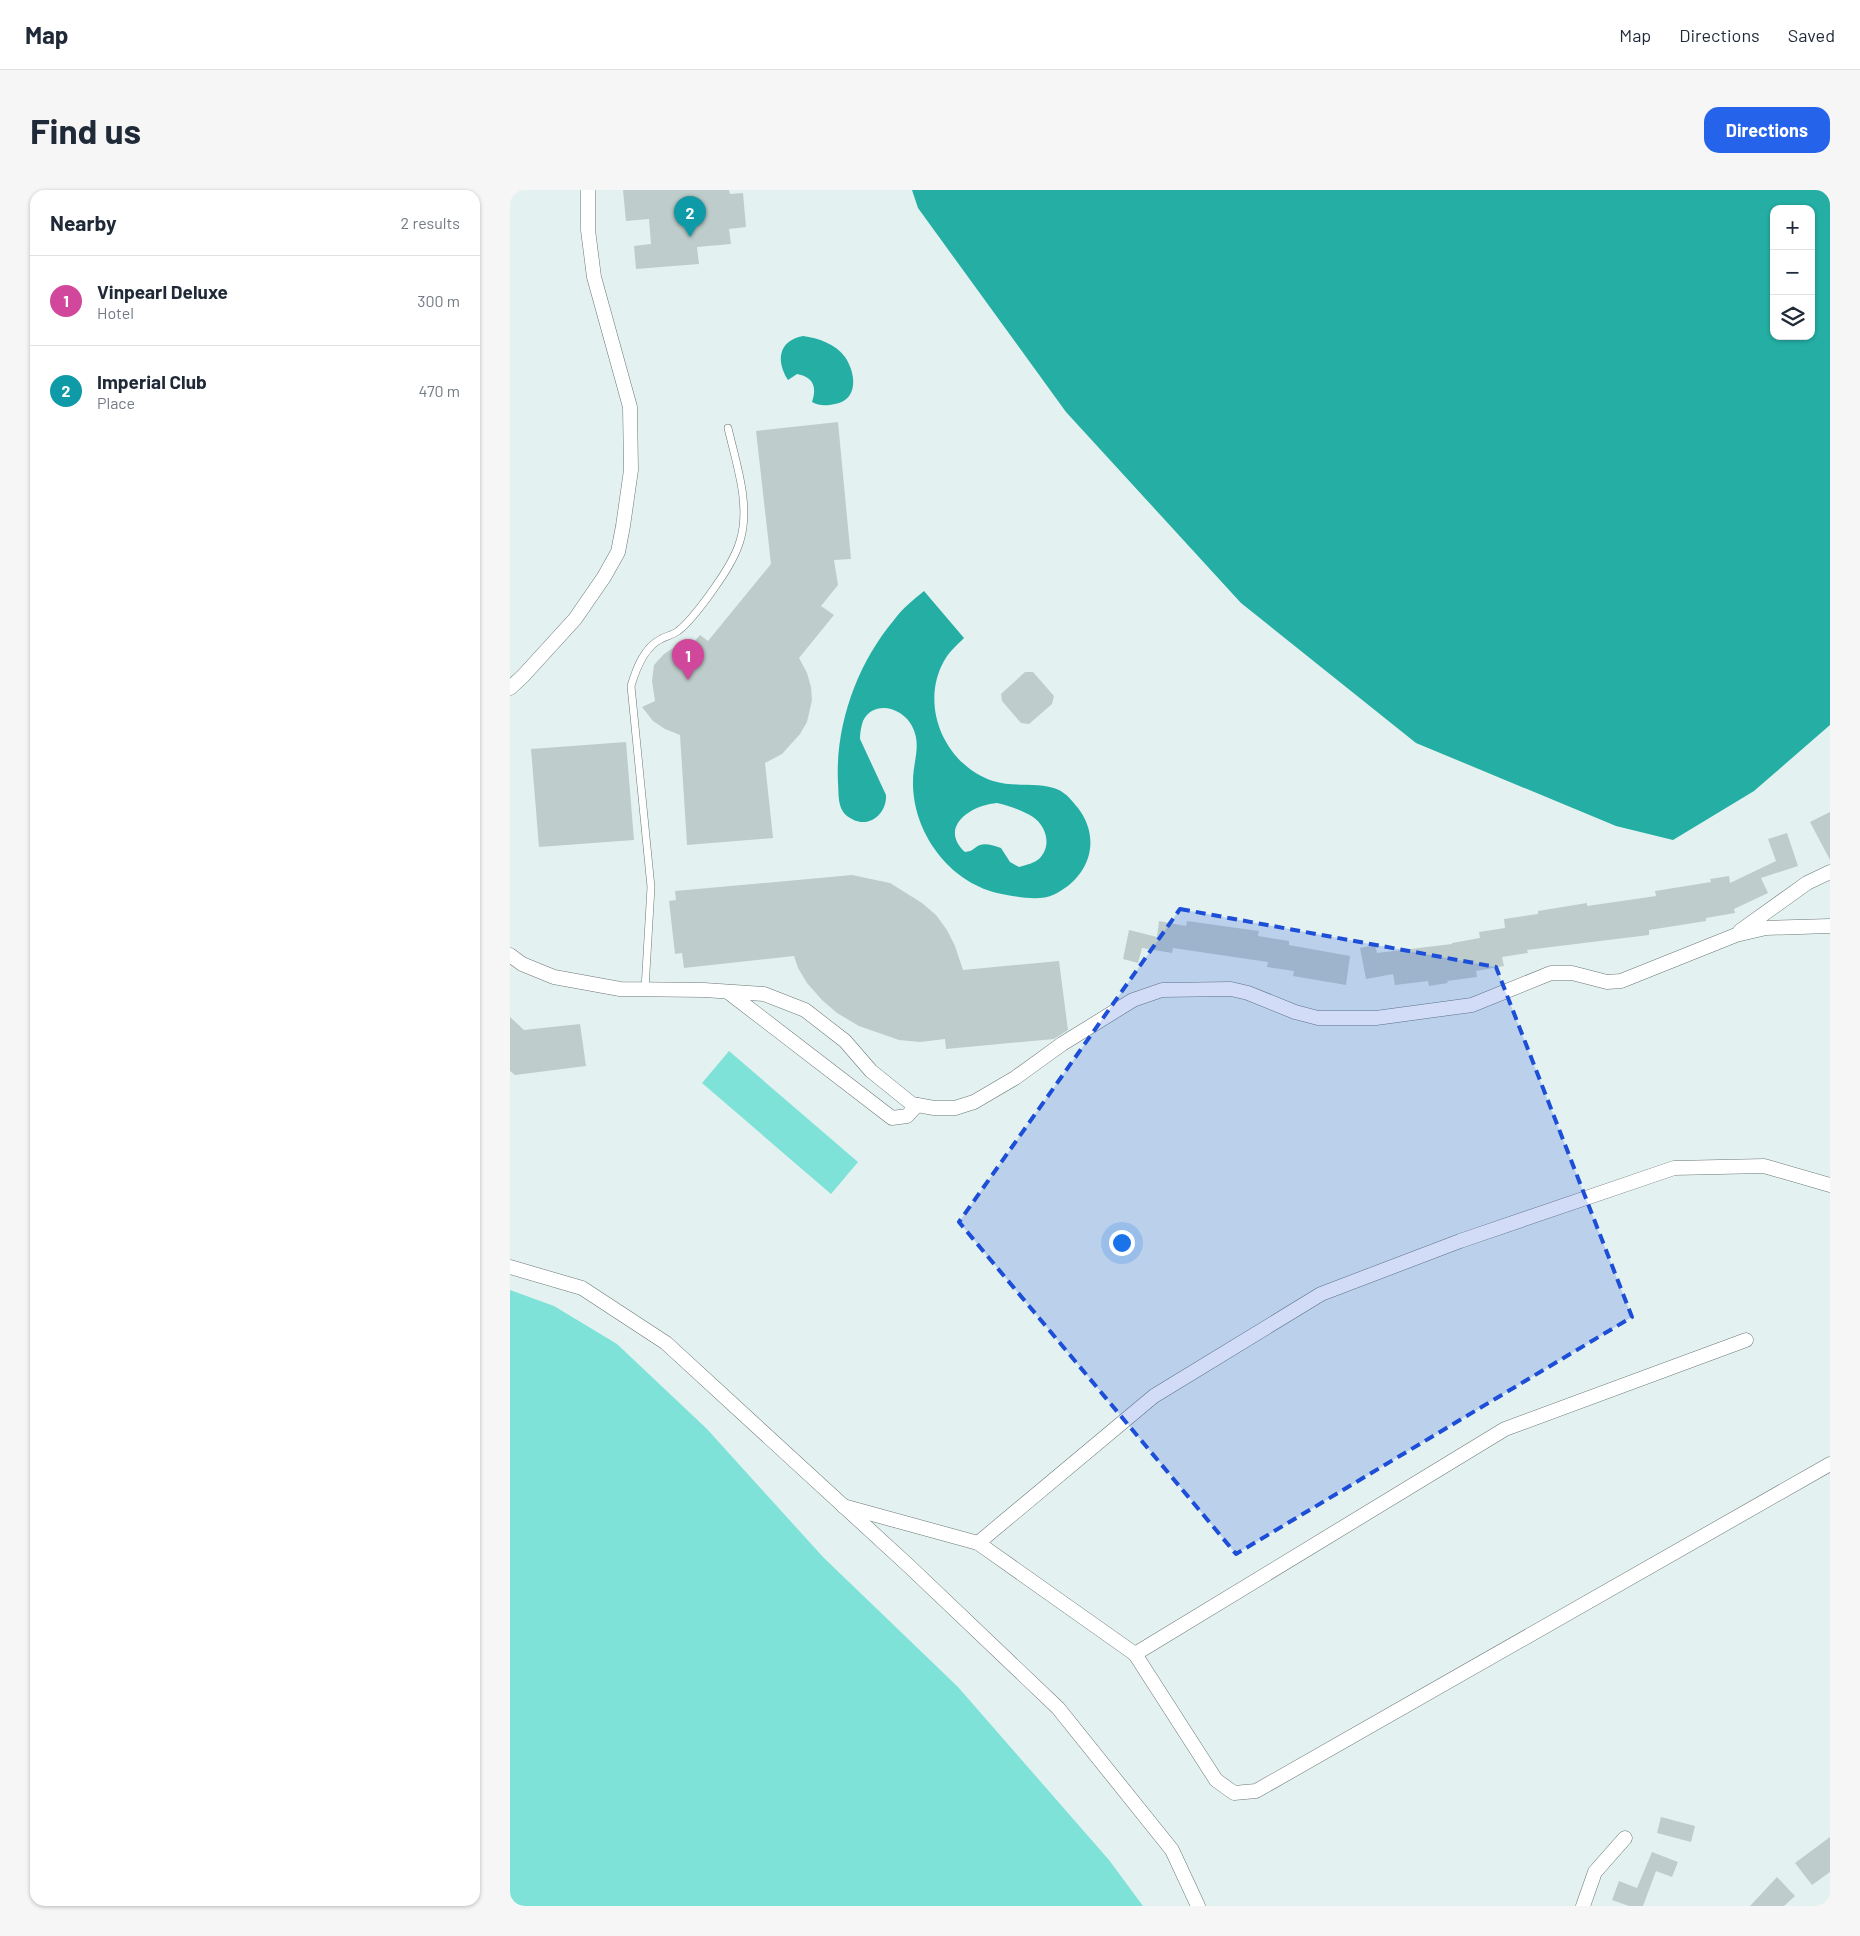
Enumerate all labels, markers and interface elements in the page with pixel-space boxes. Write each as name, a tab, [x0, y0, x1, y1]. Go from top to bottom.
text: Map	[25, 20, 68, 49]
text: Map	[1619, 24, 1651, 46]
text: Directions	[1679, 24, 1760, 46]
text: Saved	[1788, 24, 1835, 46]
button: Directions	[1704, 107, 1830, 153]
text: Find us	[30, 109, 141, 151]
pin: 2	[674, 196, 706, 237]
map controls	[1770, 205, 1815, 340]
button: +	[1770, 205, 1815, 250]
text: Nearby	[50, 210, 116, 235]
text: 2 results	[401, 213, 460, 232]
button: −	[1770, 250, 1815, 295]
text: Vinpearl Deluxe	[97, 280, 228, 303]
text: 1	[63, 291, 69, 310]
text: 300 m	[417, 291, 460, 310]
button: layers	[1770, 295, 1815, 340]
text: Hotel	[97, 303, 134, 322]
text: Imperial Club	[97, 370, 207, 393]
text: 2	[62, 381, 70, 400]
text: 470 m	[419, 381, 460, 400]
text: Place	[97, 393, 135, 412]
pin: 1	[672, 639, 704, 680]
your location	[1109, 1230, 1135, 1256]

